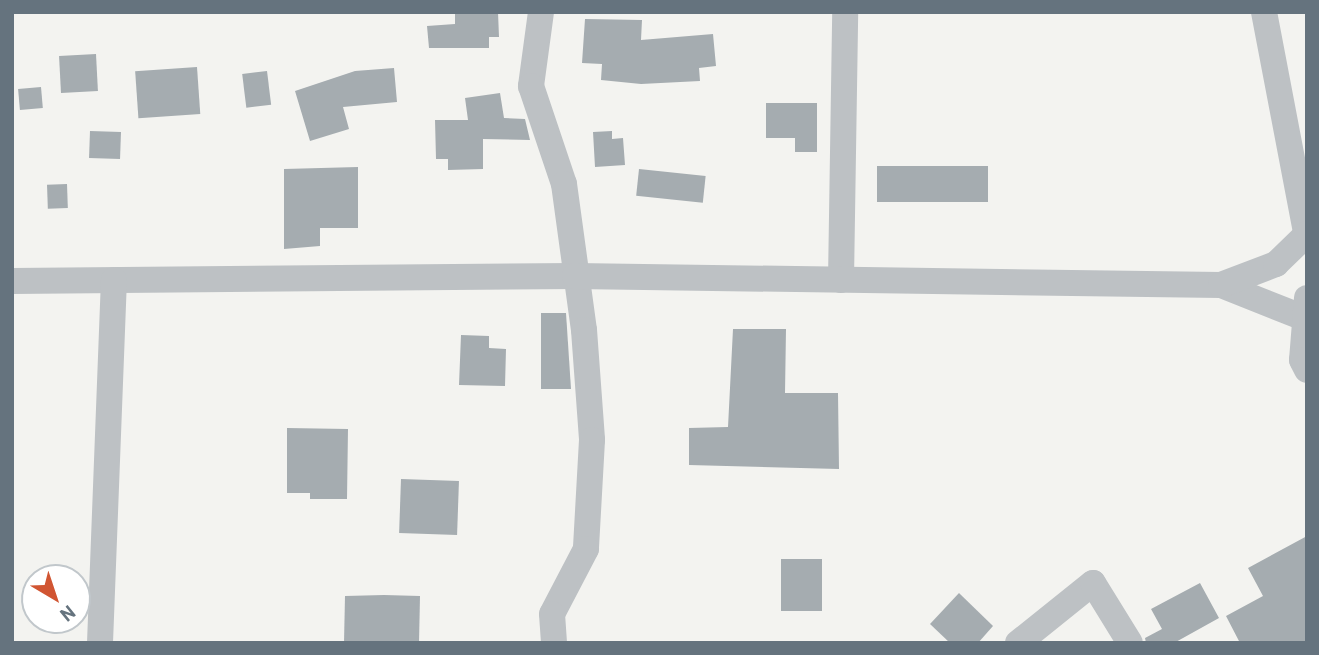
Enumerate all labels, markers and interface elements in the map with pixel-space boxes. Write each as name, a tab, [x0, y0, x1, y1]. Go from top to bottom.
north arrow	[21, 564, 91, 634]
text: N	[56, 601, 80, 627]

